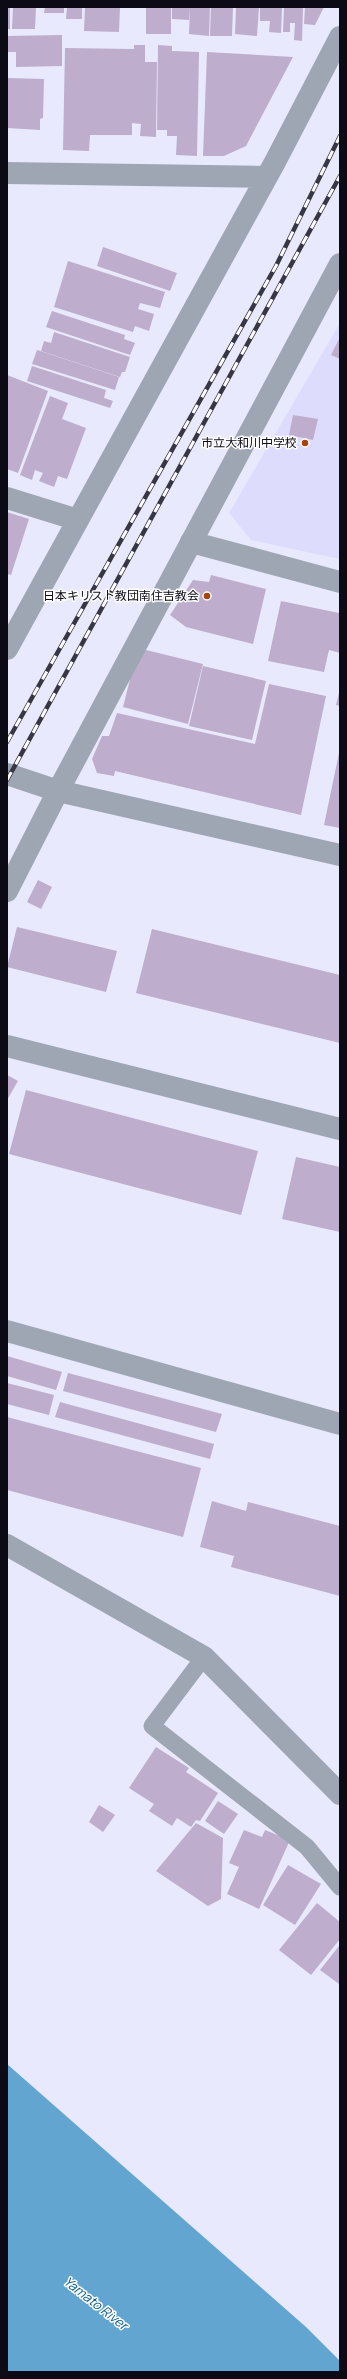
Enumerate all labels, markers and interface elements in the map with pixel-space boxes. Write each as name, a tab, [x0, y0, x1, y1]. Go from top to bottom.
place label: 市立大和川中学校	[201, 434, 297, 451]
marker: 市立大和川中学校	[300, 438, 310, 448]
place label: 日本キリスト教団南住吉教会	[43, 587, 199, 604]
marker: 日本キリスト教団南住吉教会	[202, 591, 212, 601]
water label: Yamato River	[60, 2272, 134, 2335]

